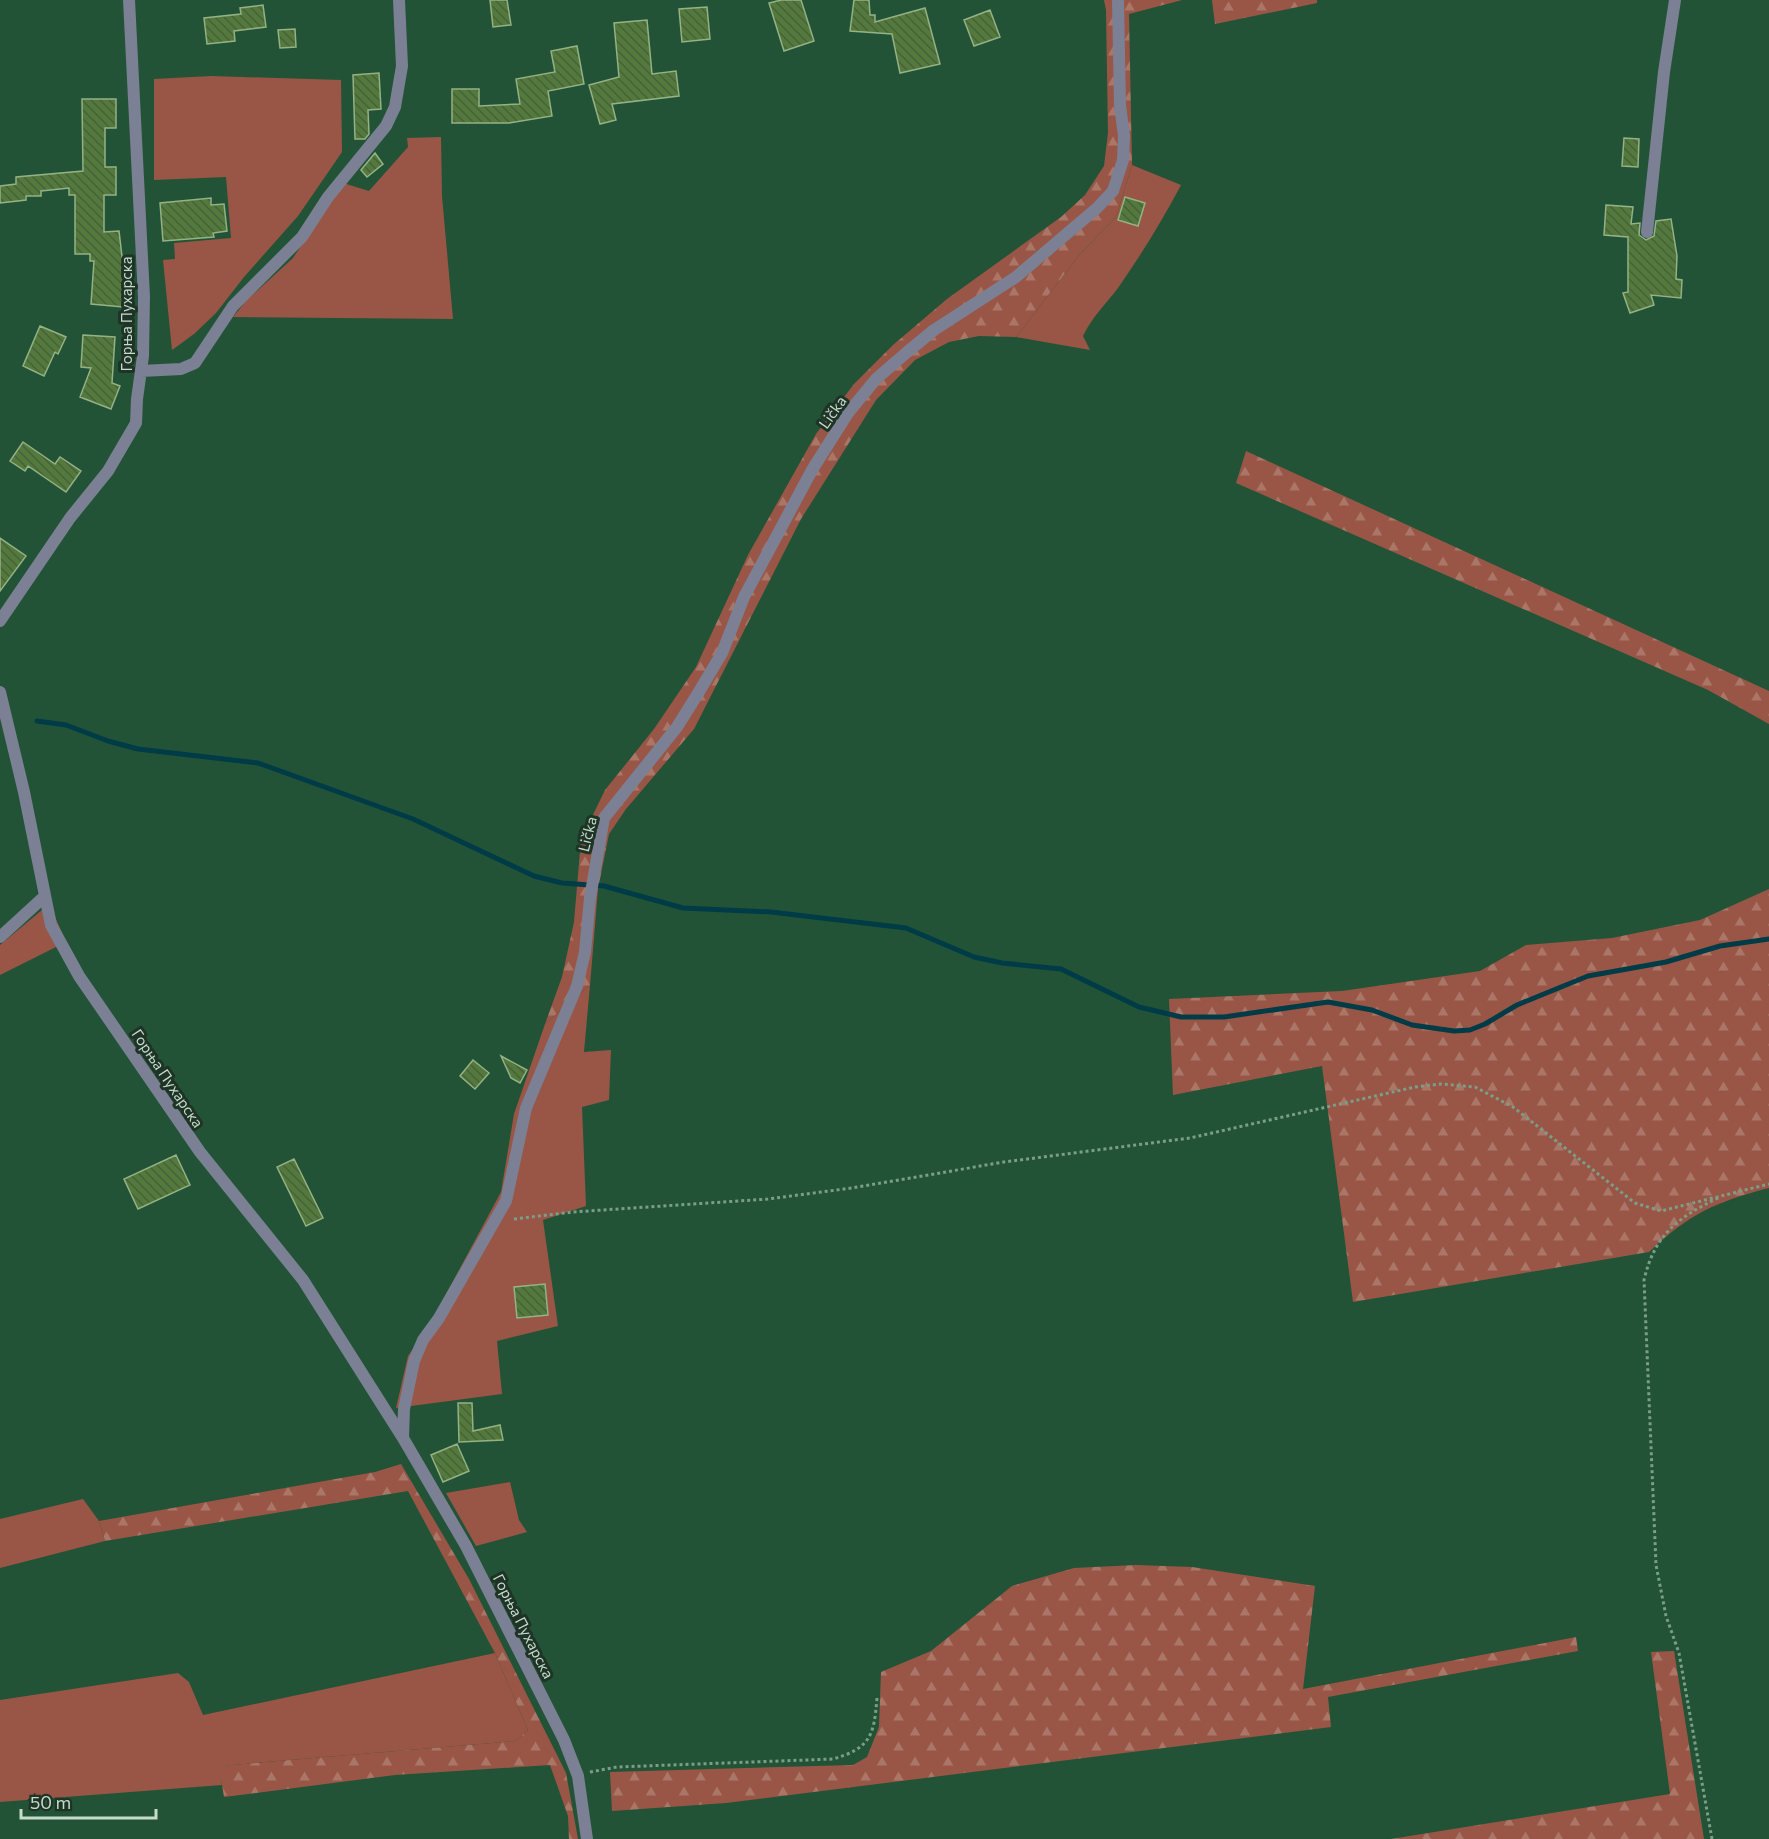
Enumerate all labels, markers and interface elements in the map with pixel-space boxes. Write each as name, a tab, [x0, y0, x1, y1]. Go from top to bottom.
street label: Горња Пухарска	[117, 257, 135, 371]
street label: Lička	[814, 392, 850, 432]
street label: Lička	[574, 814, 600, 854]
street label: Горња Пухарска	[128, 1025, 208, 1131]
street label: Горња Пухарска	[490, 1571, 558, 1681]
scale bar	[21, 1782, 156, 1820]
text: 50 m	[30, 1791, 71, 1813]

